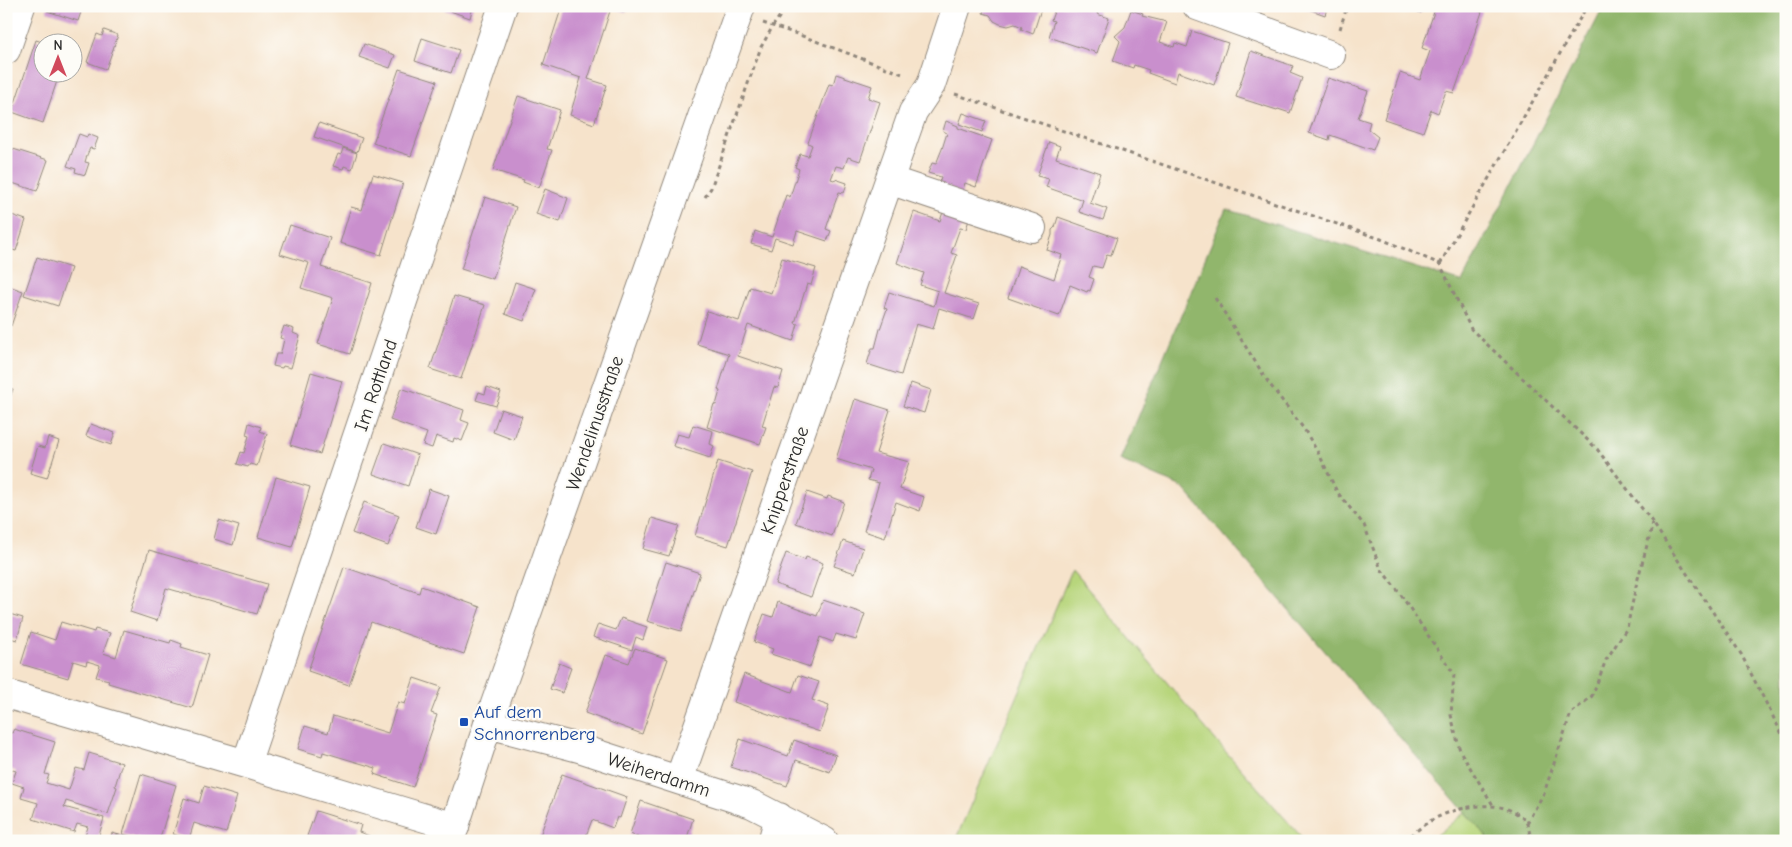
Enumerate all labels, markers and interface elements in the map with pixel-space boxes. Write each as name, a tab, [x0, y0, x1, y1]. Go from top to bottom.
north arrow	[32, 32, 82, 82]
text: N	[53, 37, 63, 54]
street label: Im Rottland	[350, 336, 402, 434]
street label: Wendelinusstraße	[562, 353, 628, 494]
street label: Knipperstraße	[756, 424, 814, 537]
place label: Auf dem Schnorrenberg	[474, 701, 596, 745]
marker: Auf dem Schnorrenberg	[458, 716, 470, 728]
street label: Weiherdamm	[604, 748, 713, 802]

